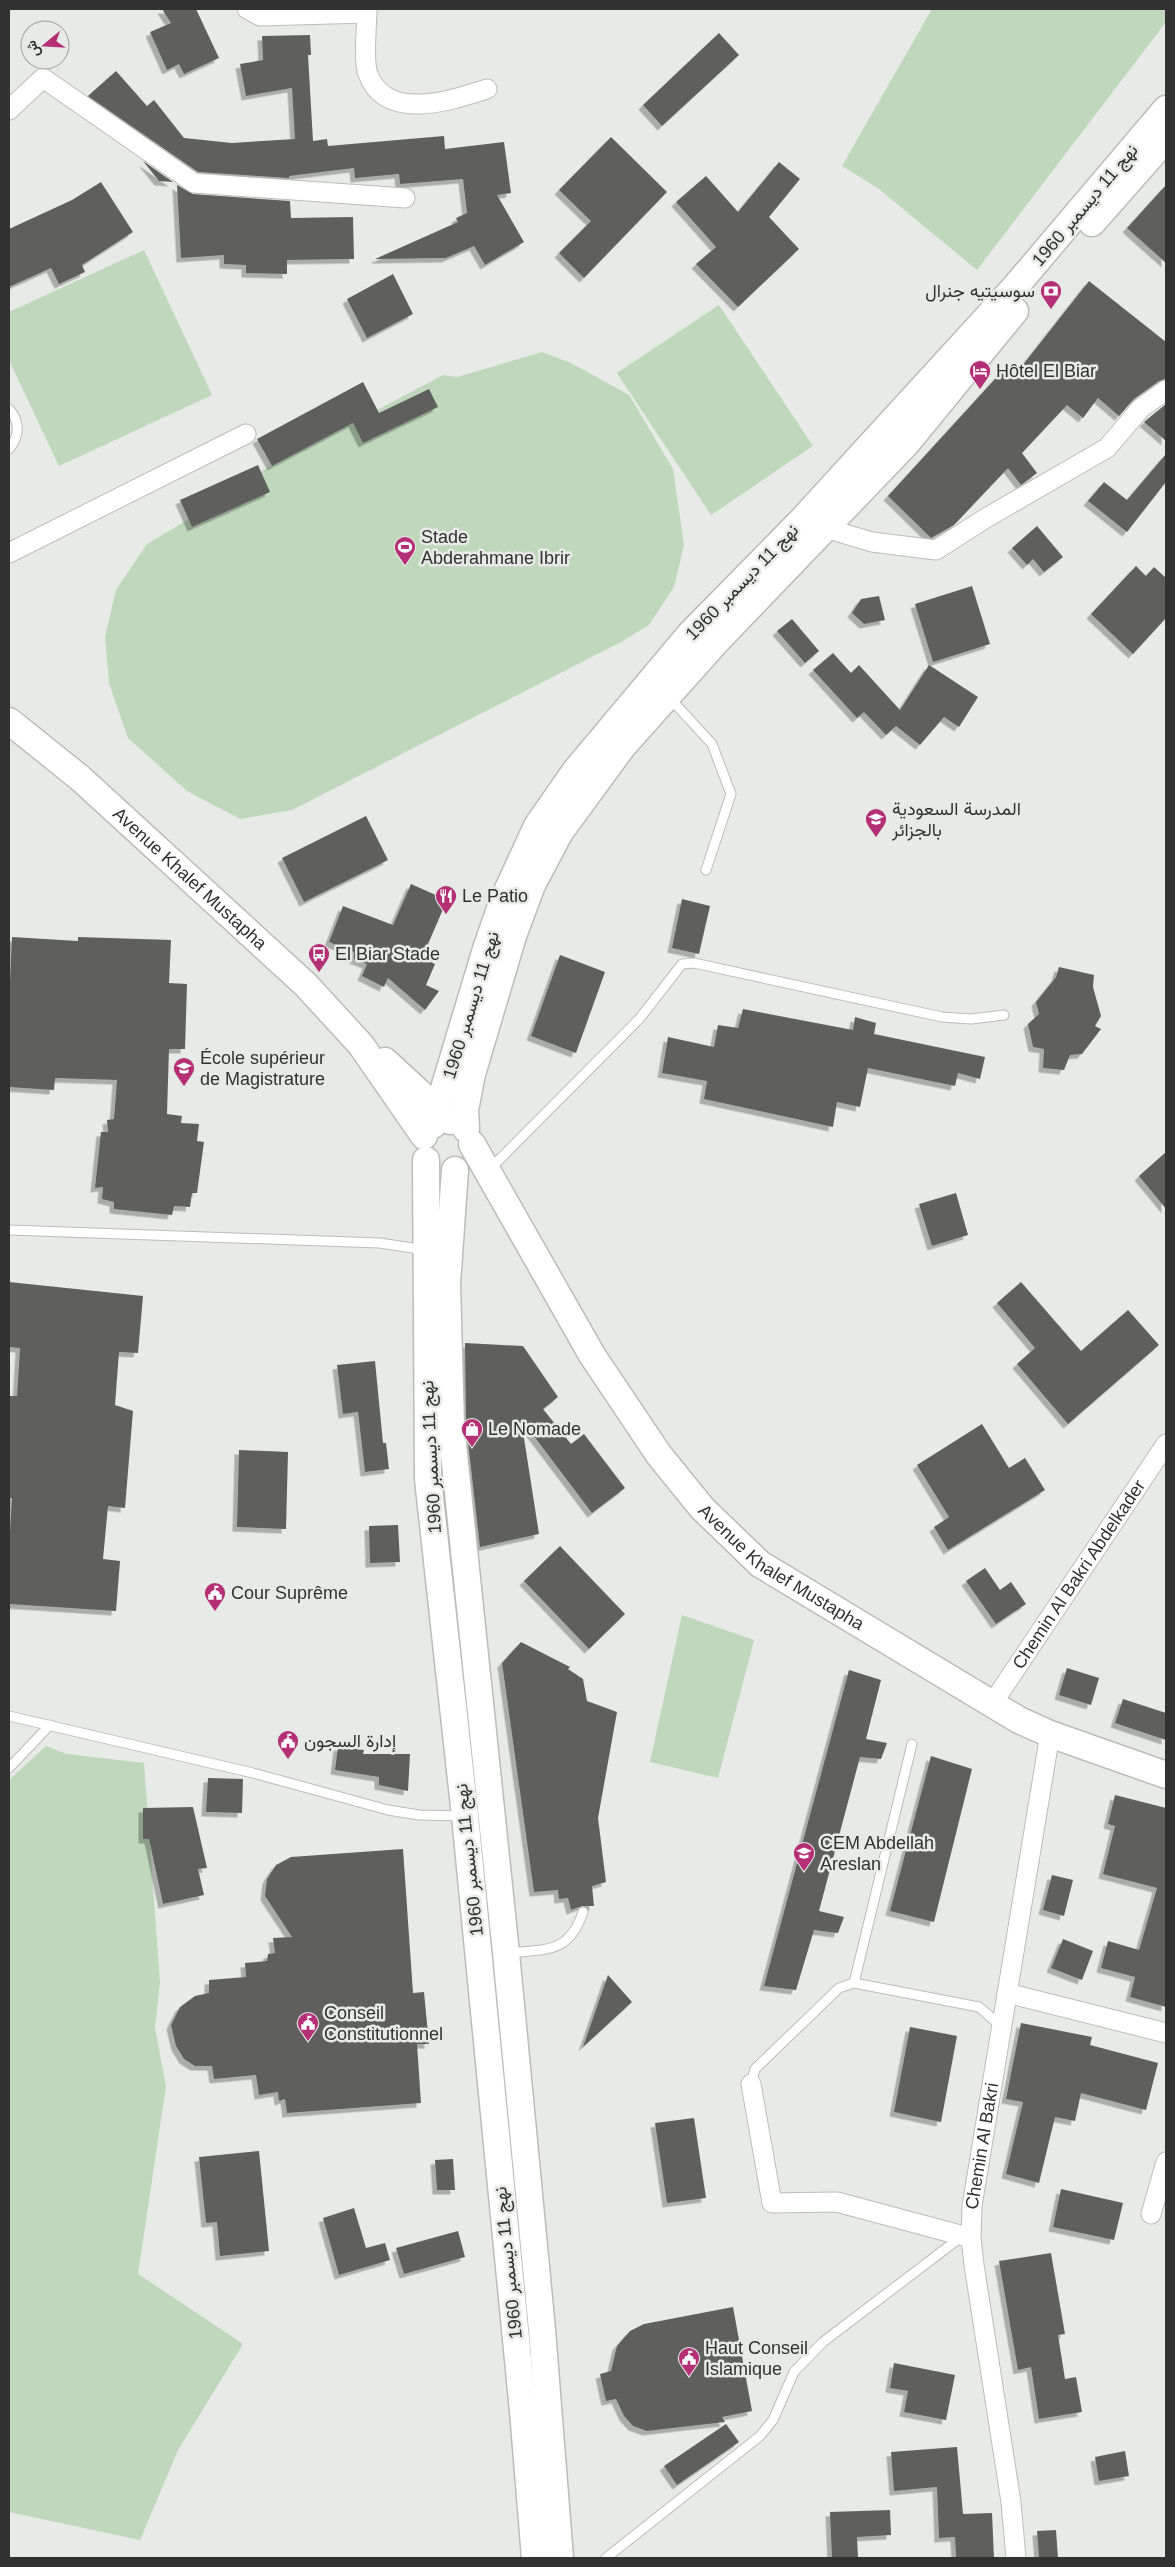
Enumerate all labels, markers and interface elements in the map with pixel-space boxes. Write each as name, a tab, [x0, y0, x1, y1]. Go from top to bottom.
north arrow	[20, 20, 70, 70]
text: ش	[22, 38, 44, 59]
street label: نهج 11 ديسمبر 1960	[1028, 140, 1143, 271]
bank icon: سوسيتيه جنرال	[1039, 279, 1063, 310]
place label: سوسيتيه جنرال	[925, 281, 1035, 302]
hotel icon: Hôtel El Biar	[968, 359, 992, 390]
place label: Hôtel El Biar	[996, 361, 1096, 381]
street label: نهج 11 ديسمبر 1960	[682, 520, 804, 645]
place label: Stade Abderahmane Ibrir	[421, 527, 570, 568]
sports icon: Stade Abderahmane Ibrir	[393, 535, 417, 566]
place label: المدرسة السعودية بالجزائر	[891, 799, 1021, 841]
street label: Avenue Khalef Mustapha	[109, 803, 271, 955]
school or university icon: المدرسة السعودية بالجزائر	[864, 807, 888, 838]
restaurant icon: Le Patio	[434, 884, 458, 915]
place label: Le Patio	[462, 886, 528, 906]
street label: نهج 11 ديسمبر 1960	[439, 929, 505, 1082]
bus stop icon: El Biar Stade	[307, 942, 331, 973]
place label: El Biar Stade	[335, 944, 440, 964]
place label: École supérieur de Magistrature	[200, 1048, 325, 1089]
school or university icon: École supérieur de Magistrature	[172, 1056, 196, 1087]
street label: نهج 11 ديسمبر 1960	[417, 1380, 447, 1534]
shop icon: Le Nomade	[460, 1417, 484, 1448]
place label: Le Nomade	[488, 1419, 581, 1439]
street label: Chemin Al Bakri Abdelkader	[1008, 1476, 1149, 1673]
street label: Avenue Khalef Mustapha	[694, 1500, 868, 1635]
public building icon: Cour Suprême	[203, 1581, 227, 1612]
place label: Cour Suprême	[231, 1583, 348, 1603]
public building icon: إدارة السجون	[276, 1729, 300, 1760]
place label: إدارة السجون	[304, 1731, 396, 1753]
street label: نهج 11 ديسمبر 1960	[451, 1783, 489, 1937]
place label: CEM Abdellah Areslan	[820, 1833, 934, 1874]
school or university icon: CEM Abdellah Areslan	[792, 1841, 816, 1872]
place label: Conseil Constitutionnel	[324, 2003, 443, 2044]
public building icon: Conseil Constitutionnel	[296, 2011, 320, 2042]
street label: Chemin Al Bakri	[962, 2081, 1002, 2211]
street label: نهج 11 ديسمبر 1960	[490, 2186, 528, 2340]
place label: Haut Conseil Islamique	[705, 2338, 808, 2379]
public building icon: Haut Conseil Islamique	[677, 2346, 701, 2377]

